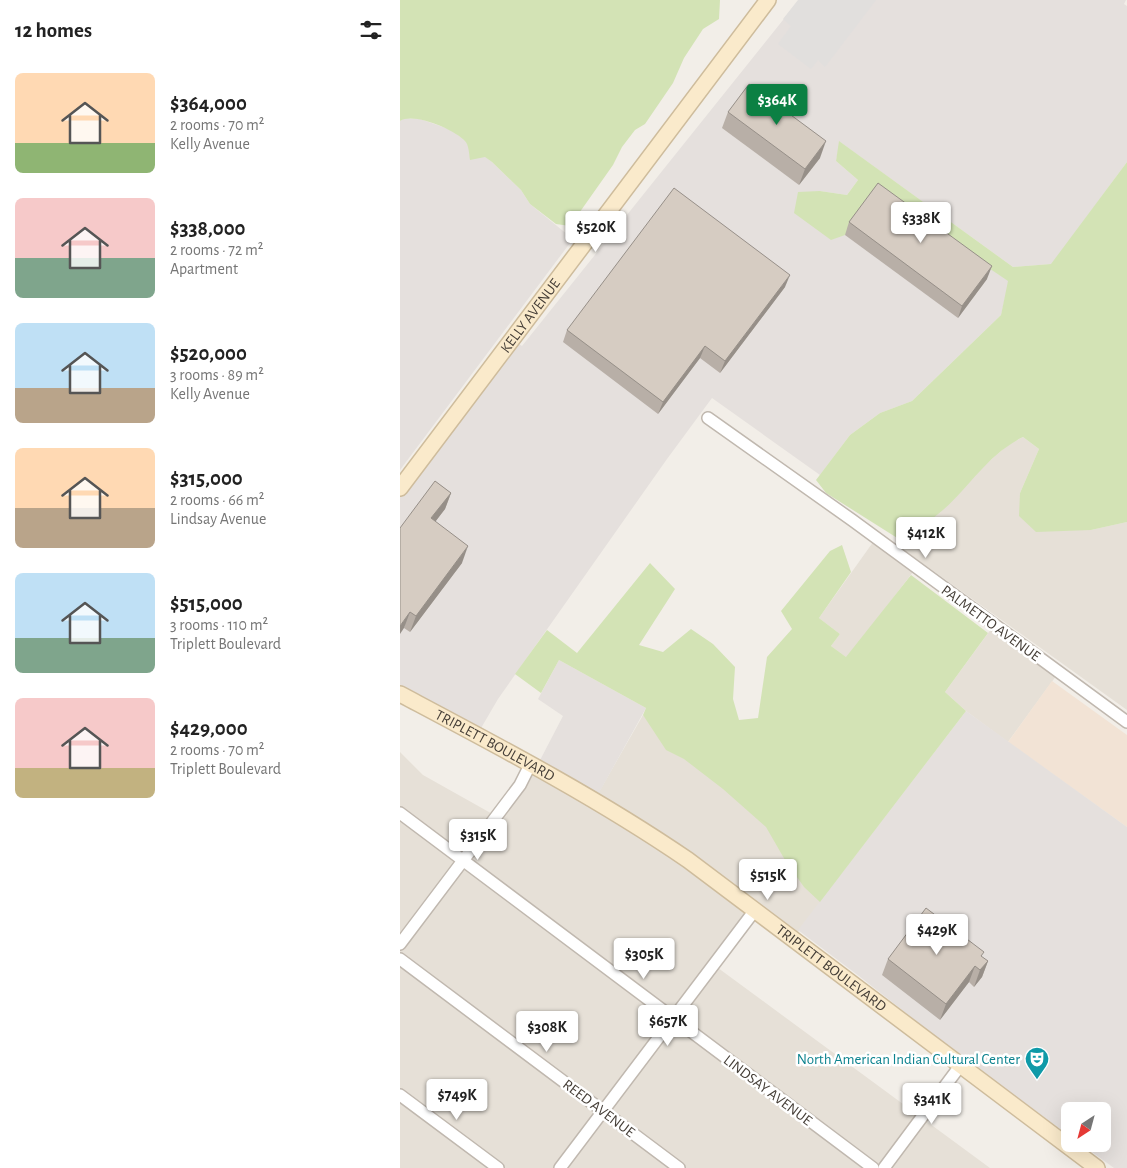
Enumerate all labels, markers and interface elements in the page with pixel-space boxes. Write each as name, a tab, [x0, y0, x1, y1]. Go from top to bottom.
icon: filters	[357, 16, 385, 44]
text: 12 homes	[15, 20, 92, 41]
pin: $364K	[742, 84, 812, 126]
text: $364K	[757, 92, 797, 108]
icon: home	[55, 93, 115, 153]
text: $364,000	[170, 93, 247, 114]
text: 2 rooms · 70 m²	[170, 117, 264, 133]
text: Kelly Avenue	[170, 136, 250, 152]
pin: $338K	[886, 202, 956, 244]
pin: $520K	[561, 210, 631, 253]
text: $338K	[902, 210, 940, 226]
icon: home	[55, 218, 115, 278]
text: $338,000	[170, 218, 246, 239]
text: $520K	[576, 219, 616, 235]
text: 2 rooms · 72 m²	[170, 242, 263, 258]
text: Apartment	[170, 261, 238, 277]
street label: KELLY AVENUE	[498, 276, 563, 356]
icon: home	[55, 343, 115, 403]
text: $520,000	[170, 343, 247, 364]
text: 3 rooms · 89 m²	[170, 367, 264, 383]
text: Kelly Avenue	[170, 386, 250, 402]
icon: home	[55, 468, 115, 528]
text: $315,000	[170, 468, 243, 489]
text: 2 rooms · 66 m²	[170, 492, 264, 508]
text: Lindsay Avenue	[170, 511, 266, 527]
pin: $412K	[891, 516, 961, 559]
text: $412K	[907, 525, 945, 541]
street label: PALMETTO AVENUE	[939, 583, 1043, 664]
icon: home	[55, 593, 115, 653]
text: $515,000	[170, 593, 243, 614]
text: 3 rooms · 110 m²	[170, 617, 268, 633]
text: Triplett Boulevard	[170, 636, 281, 652]
street label: TRIPLETT BOULEVARD	[433, 707, 557, 784]
icon: home	[55, 718, 115, 778]
text: $429,000	[170, 718, 248, 739]
text: 2 rooms · 70 m²	[170, 742, 264, 758]
text: Triplett Boulevard	[170, 761, 281, 777]
pin: $315K	[443, 818, 513, 861]
text: $315K	[460, 827, 496, 843]
pin: $515K	[733, 858, 803, 901]
text: $515K	[750, 867, 786, 883]
pin: $429K	[902, 914, 972, 956]
street label: TRIPLETT BOULEVARD	[773, 922, 889, 1015]
text: $429K	[917, 922, 957, 938]
pin: $305K	[609, 938, 679, 980]
text: $305K	[625, 946, 663, 962]
pin: $657K	[633, 1004, 703, 1047]
pin: $308K	[512, 1010, 582, 1053]
text: $657K	[649, 1013, 687, 1029]
text: $308K	[527, 1019, 567, 1035]
theatre icon: North American Indian Cultural Center	[1024, 1046, 1050, 1080]
street label: LINDSAY AVENUE	[721, 1052, 815, 1128]
place label: North American Indian Cultural Center	[797, 1052, 1020, 1067]
street label: REED AVENUE	[560, 1077, 637, 1140]
pin: $749K	[422, 1078, 492, 1121]
pin: $341K	[897, 1082, 967, 1125]
text: $749K	[437, 1087, 477, 1103]
text: $341K	[913, 1091, 951, 1107]
north arrow	[1061, 1102, 1111, 1152]
map controls	[1061, 1102, 1111, 1152]

